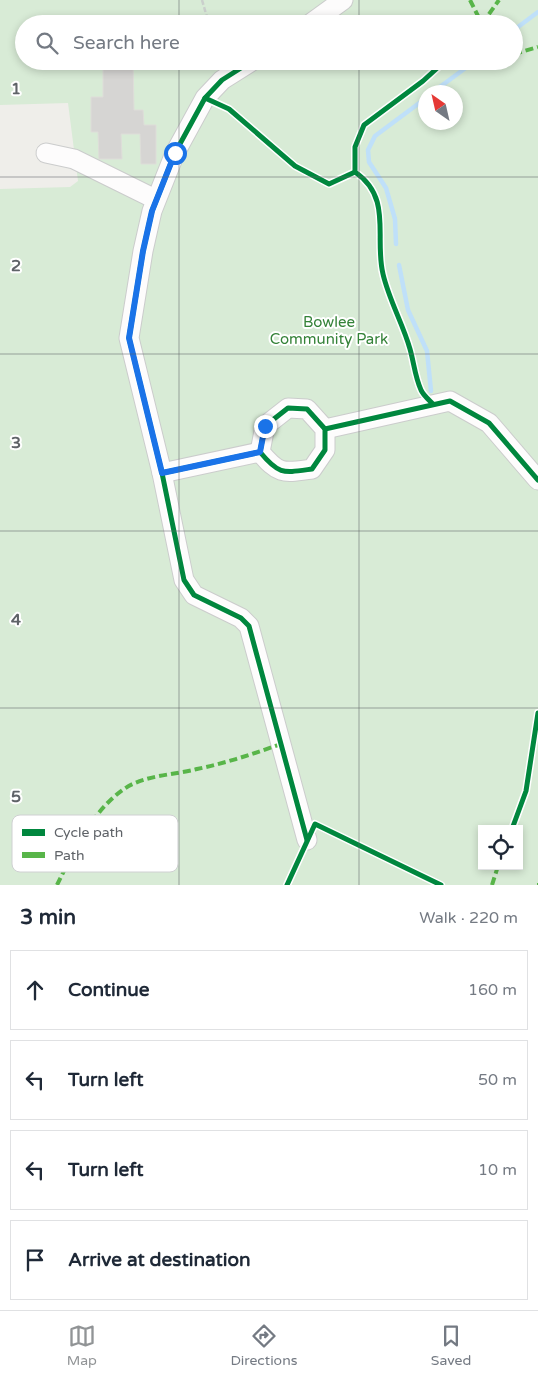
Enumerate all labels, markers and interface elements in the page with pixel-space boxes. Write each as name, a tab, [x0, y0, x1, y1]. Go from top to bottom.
search box	[15, 15, 523, 70]
icon: search	[33, 29, 61, 57]
text: Search here	[73, 32, 180, 54]
text: 1	[11, 79, 21, 99]
north arrow	[418, 85, 463, 130]
route start	[164, 142, 187, 165]
text: 2	[11, 256, 21, 276]
park label: Bowlee Community Park	[270, 313, 388, 348]
route end	[254, 415, 277, 438]
text: 3	[11, 433, 21, 453]
text: 4	[11, 610, 21, 630]
text: 5	[11, 787, 21, 807]
legend	[12, 815, 178, 872]
text: Cycle path	[54, 824, 123, 841]
map controls	[478, 825, 523, 870]
button: locate	[478, 825, 523, 870]
text: Path	[54, 847, 85, 864]
text: 3 min	[20, 905, 76, 930]
text: Walk · 220 m	[419, 908, 518, 928]
icon: ahead	[21, 976, 49, 1004]
text: Continue	[68, 979, 150, 1001]
text: 160 m	[468, 980, 517, 1000]
icon: left	[21, 1066, 49, 1094]
text: Turn left	[68, 1069, 144, 1091]
text: 50 m	[478, 1070, 517, 1090]
icon: left	[21, 1156, 49, 1184]
text: Turn left	[68, 1159, 144, 1181]
text: 10 m	[478, 1160, 517, 1180]
icon: arrive	[21, 1246, 49, 1274]
text: Arrive at destination	[68, 1249, 251, 1271]
tab: Map	[67, 1322, 97, 1369]
tab: Directions	[230, 1322, 297, 1369]
tab: Saved	[431, 1322, 471, 1369]

